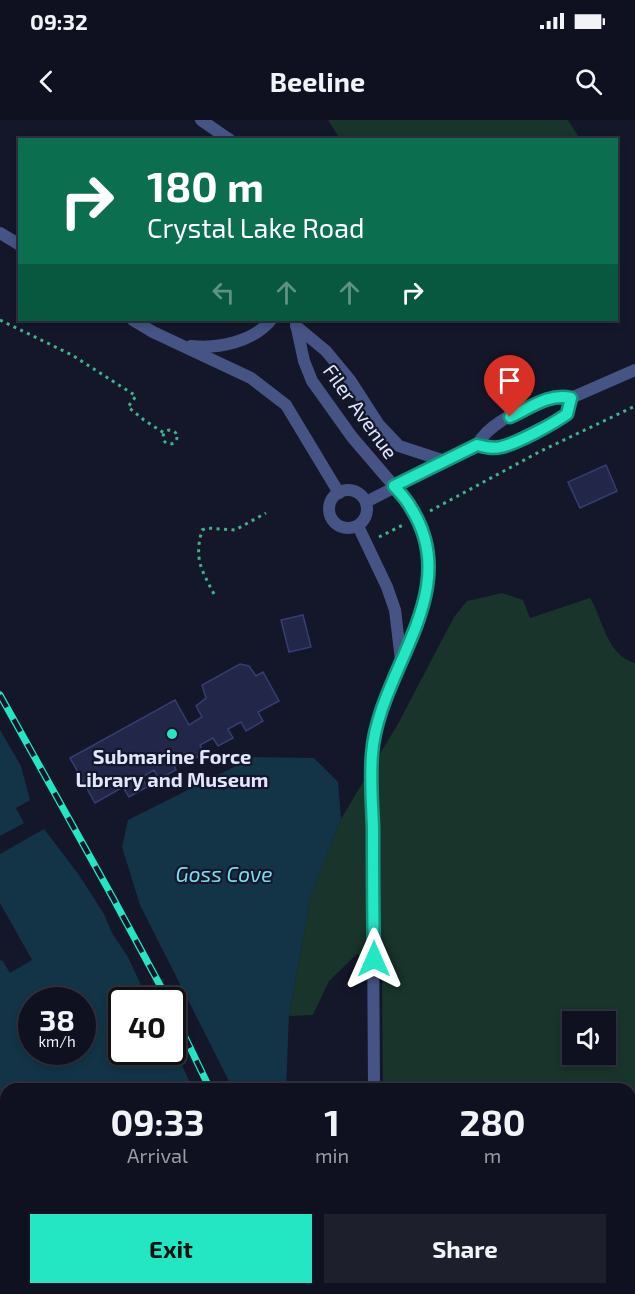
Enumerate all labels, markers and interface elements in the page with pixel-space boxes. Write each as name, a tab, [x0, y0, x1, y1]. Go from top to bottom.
text: 09:32	[30, 8, 88, 34]
icon: back	[30, 65, 63, 98]
text: Beeline	[270, 65, 365, 97]
icon: search	[572, 65, 605, 98]
text: 180 m	[147, 160, 264, 210]
icon: right	[48, 162, 126, 240]
text: Crystal Lake Road	[147, 211, 364, 243]
icon: left	[207, 276, 240, 309]
icon: ahead	[270, 276, 303, 309]
icon: ahead	[333, 276, 366, 309]
icon: right	[396, 276, 429, 309]
pin	[484, 355, 535, 417]
street label: Filer Avenue	[319, 359, 403, 463]
icon: arrive	[493, 364, 526, 397]
marker: Submarine Force Library and Museum	[165, 727, 179, 741]
place label: Submarine Force Library and Museum	[76, 744, 268, 792]
water label: Goss Cove	[176, 861, 272, 886]
position arrow	[342, 927, 406, 991]
speed limit sign: 40	[108, 987, 186, 1065]
text: 38	[39, 1001, 75, 1037]
map controls	[562, 1011, 616, 1065]
button: sound	[562, 1011, 616, 1065]
text: km/h	[38, 1032, 76, 1050]
text: 09:33	[110, 1100, 204, 1143]
text: 1	[324, 1100, 340, 1143]
text: 280	[459, 1100, 526, 1143]
text: Arrival	[127, 1143, 188, 1167]
text: min	[315, 1143, 349, 1167]
text: m	[484, 1143, 501, 1167]
button: Exit	[30, 1214, 312, 1283]
button: Share	[324, 1214, 606, 1283]

